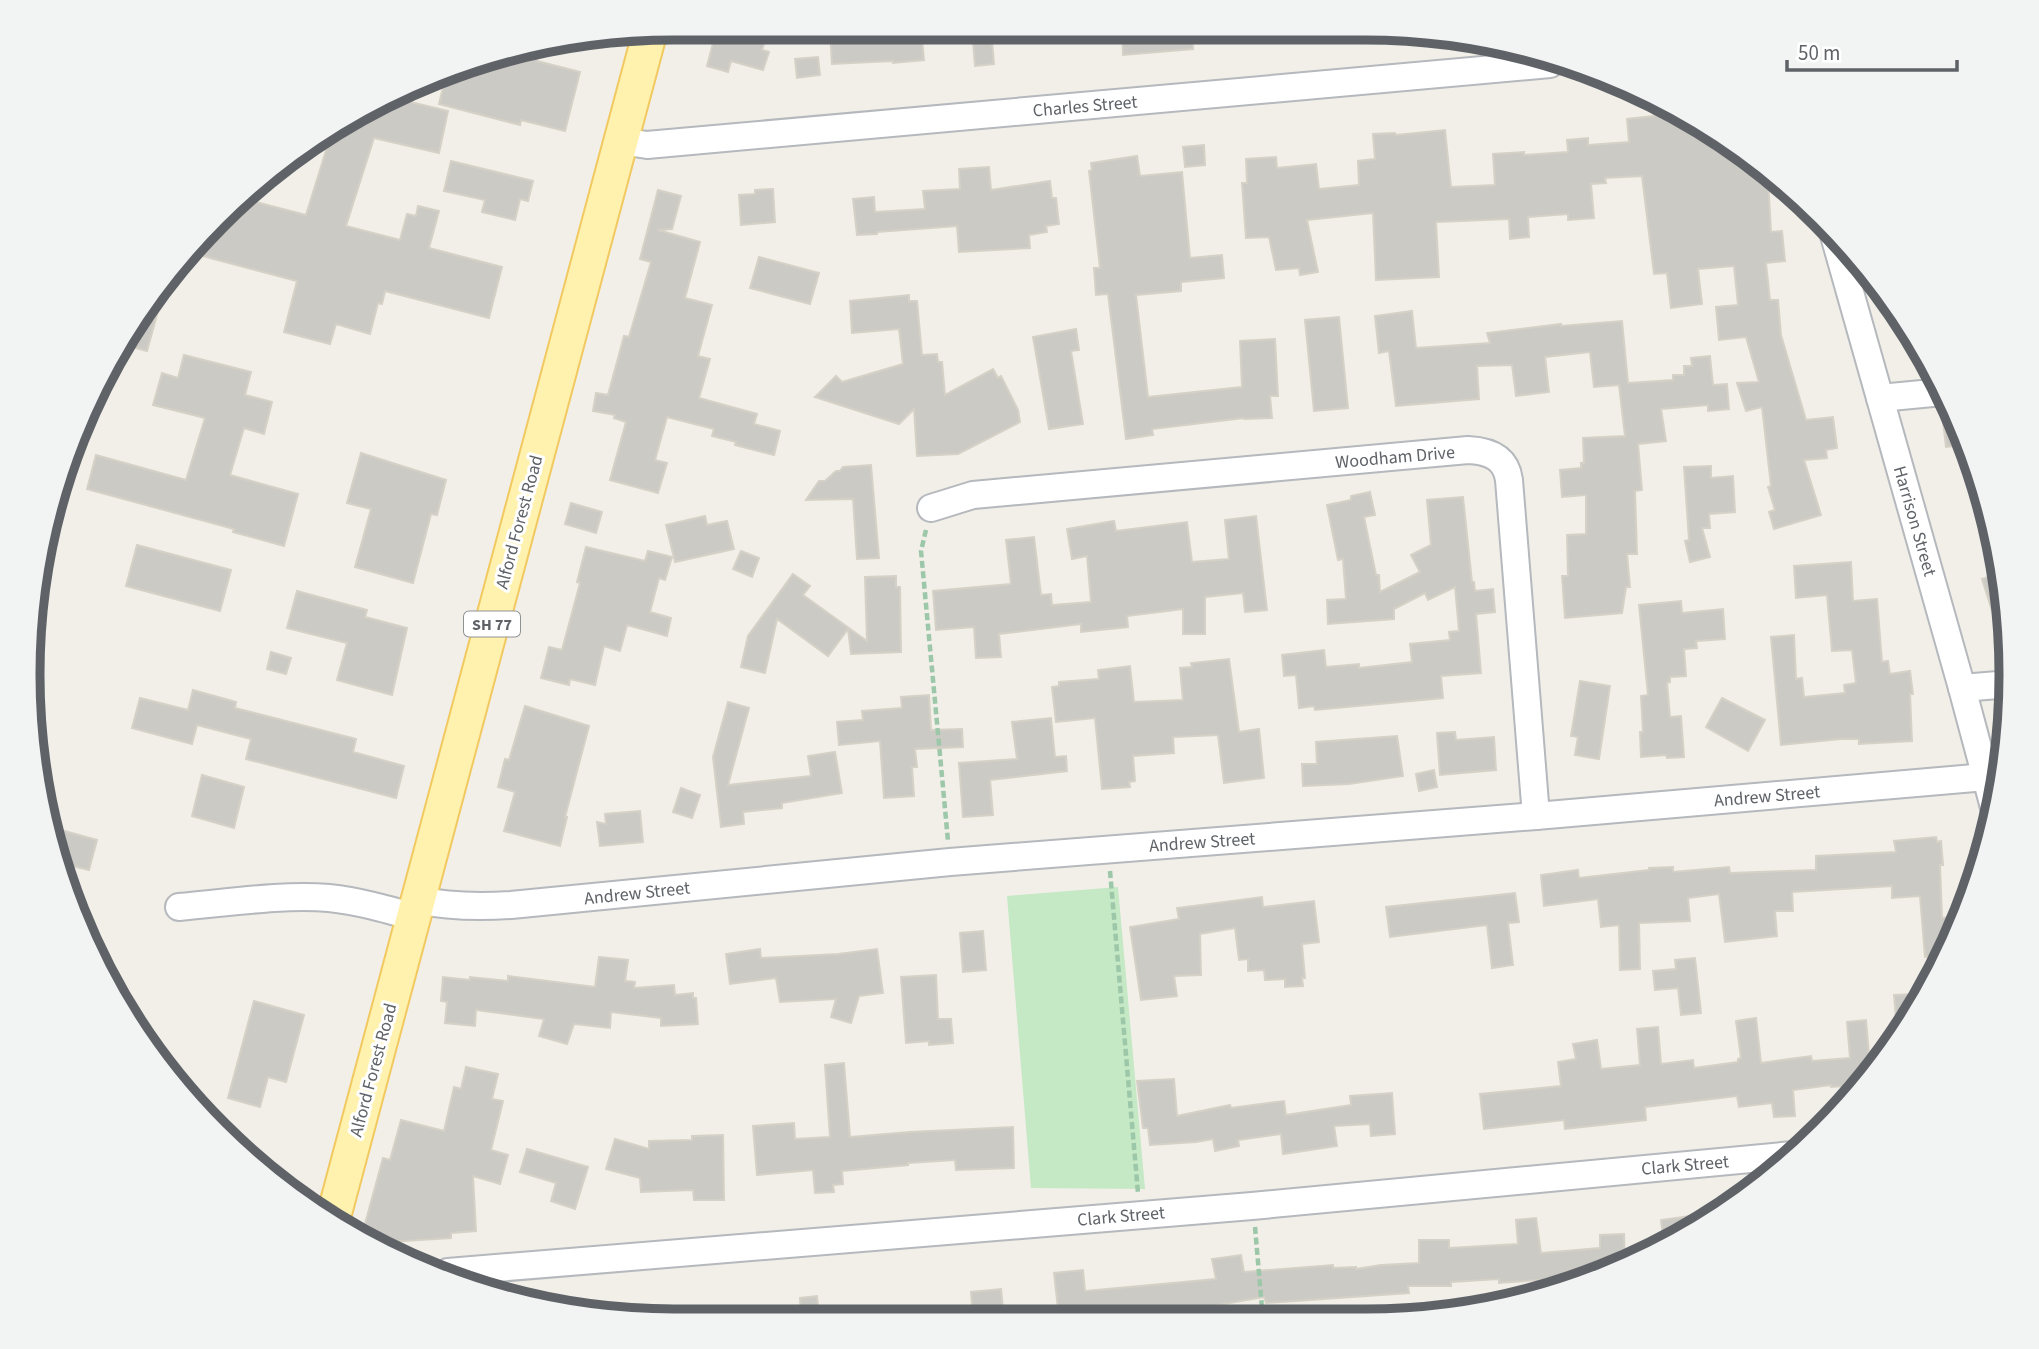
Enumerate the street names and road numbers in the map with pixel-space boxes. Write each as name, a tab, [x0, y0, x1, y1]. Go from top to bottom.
street label: Charles Street	[1032, 89, 1139, 124]
street label: Woodham Drive	[1334, 440, 1456, 475]
street label: Alford Forest Road	[490, 452, 549, 592]
street label: Harrison Street	[1887, 463, 1942, 579]
road number: SH 77	[464, 611, 520, 636]
street label: Andrew Street	[1713, 779, 1821, 814]
street label: Andrew Street	[1148, 826, 1256, 859]
street label: Andrew Street	[583, 876, 691, 911]
street label: Alford Forest Road	[344, 1000, 403, 1140]
street label: Clark Street	[1640, 1149, 1730, 1182]
street label: Clark Street	[1076, 1200, 1166, 1233]

